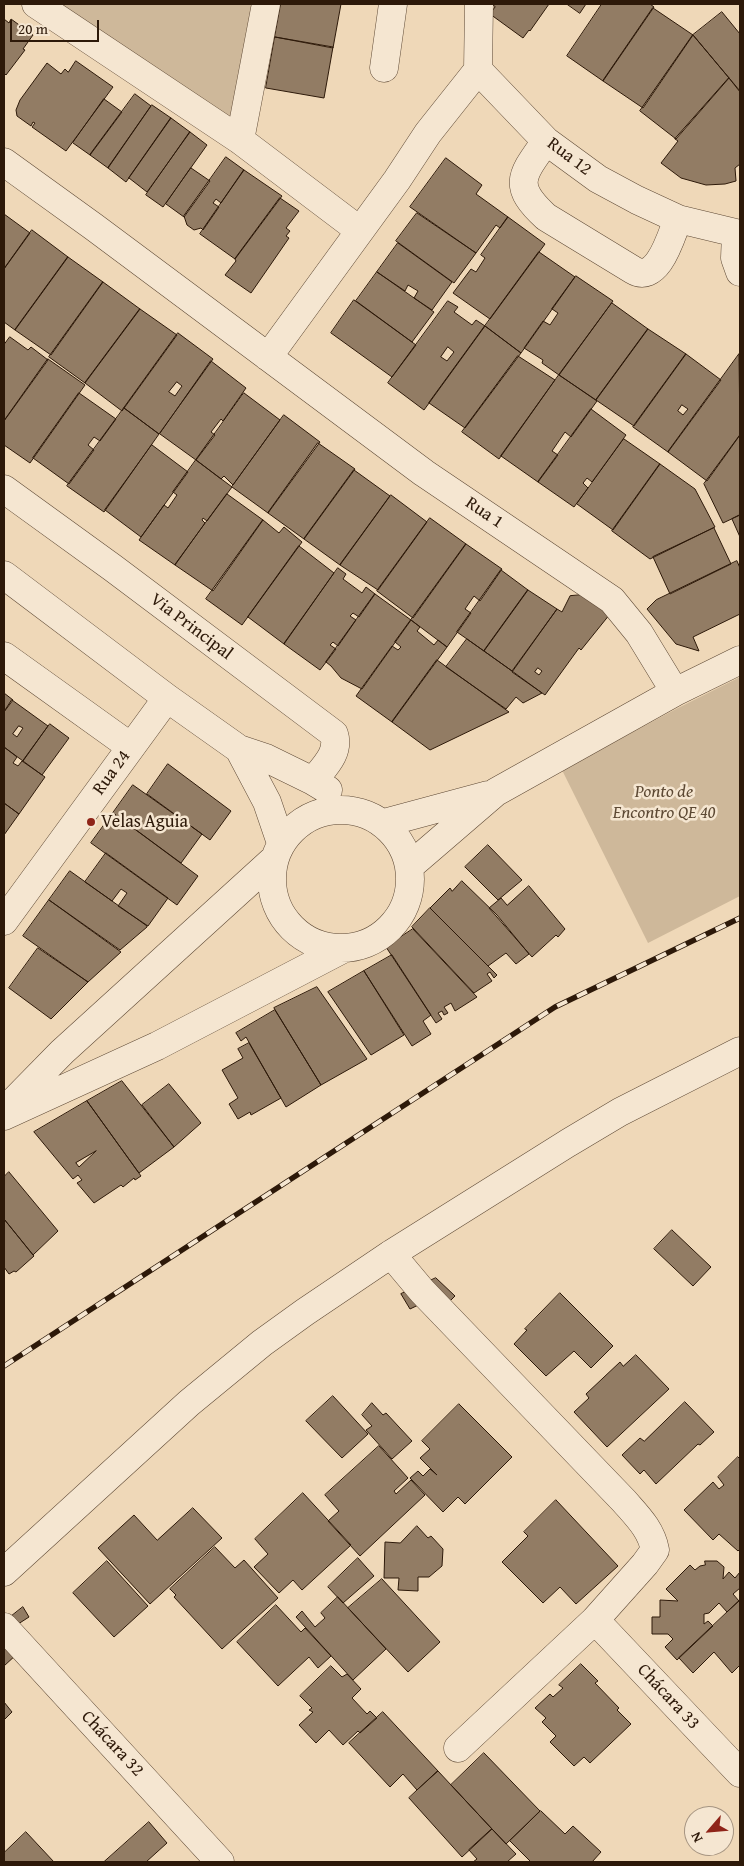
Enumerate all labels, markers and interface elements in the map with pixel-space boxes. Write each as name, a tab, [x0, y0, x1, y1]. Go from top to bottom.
scale bar	[12, 10, 101, 42]
text: 20 m	[18, 18, 48, 39]
street label: Rua 12	[543, 133, 595, 181]
street label: Rua 1	[461, 493, 507, 533]
street label: Via Principal	[145, 589, 237, 665]
street label: Rua 24	[89, 746, 135, 800]
park label: Ponto de Encontro QE 40	[613, 781, 715, 824]
place label: Velas Aguia	[101, 811, 188, 833]
marker: Velas Aguia	[85, 816, 97, 828]
street label: Chácara 33	[632, 1660, 704, 1734]
street label: Chácara 32	[76, 1707, 148, 1781]
north arrow	[684, 1806, 734, 1856]
text: N	[685, 1829, 708, 1846]

